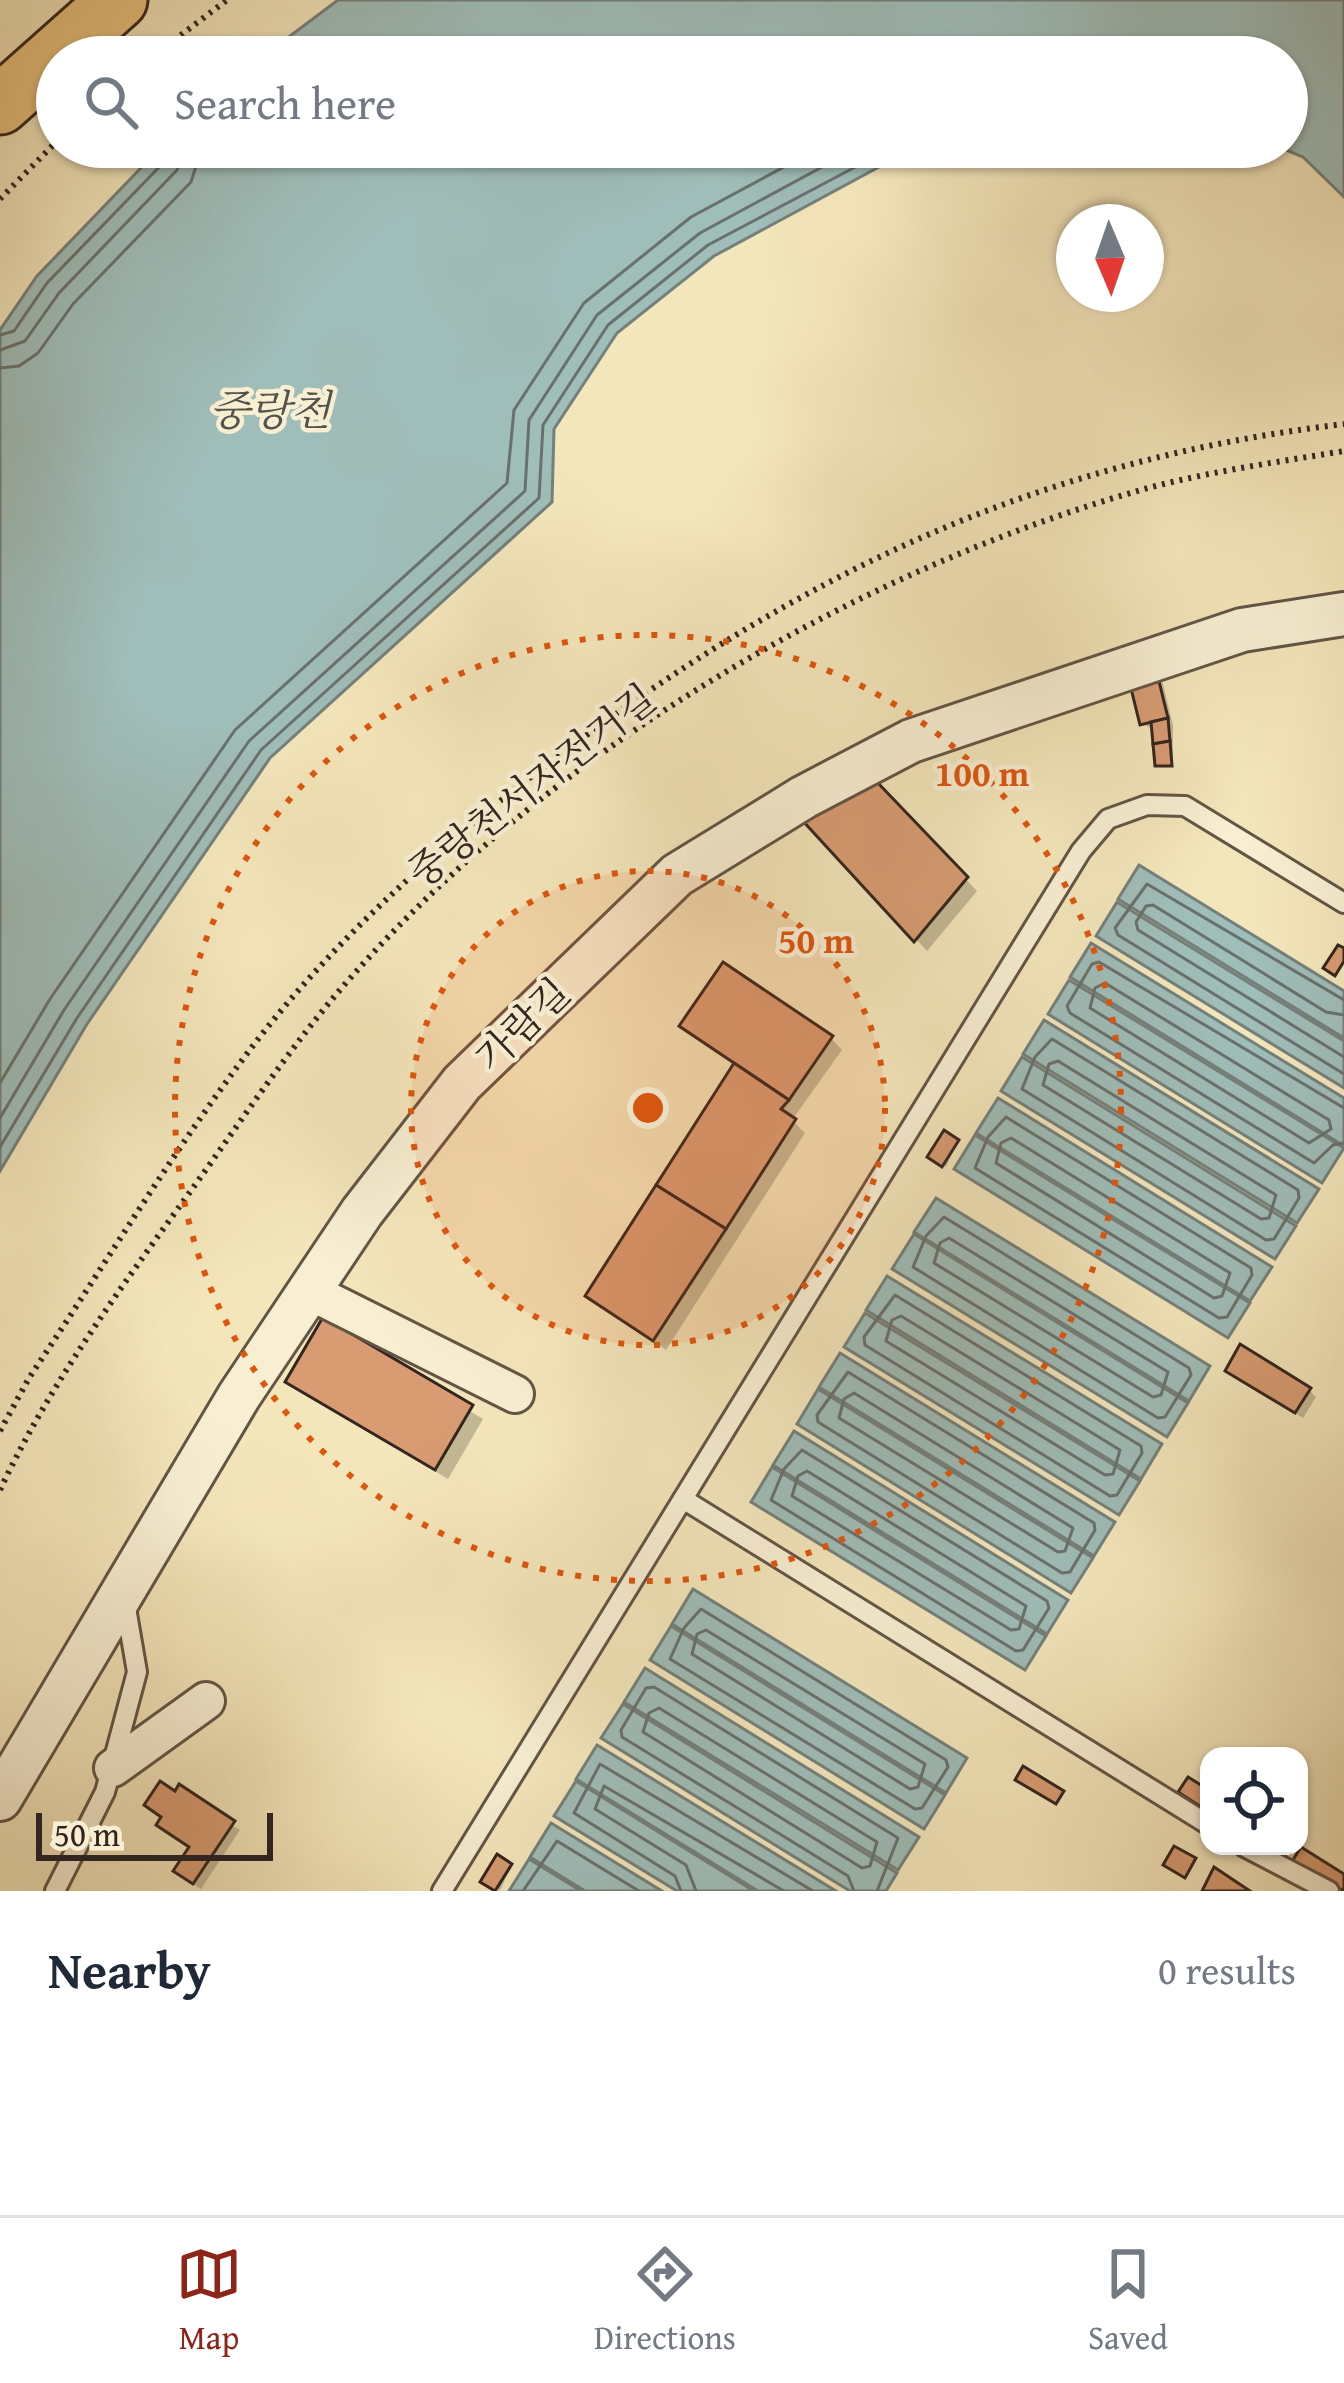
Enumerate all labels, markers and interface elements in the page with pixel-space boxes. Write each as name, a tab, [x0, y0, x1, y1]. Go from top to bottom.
search box	[36, 36, 1308, 168]
icon: search	[78, 69, 144, 135]
text: Search here	[174, 70, 396, 135]
north arrow	[1056, 204, 1164, 312]
water label: 중랑천	[209, 379, 333, 440]
street label: 중랑천서자전거길	[395, 670, 667, 900]
text: 100 m	[935, 746, 1030, 799]
text: 50 m	[778, 913, 854, 966]
street label: 가람길	[462, 964, 582, 1084]
centre of rings	[627, 1087, 669, 1129]
map controls	[1200, 1747, 1308, 1855]
button: locate	[1200, 1747, 1308, 1855]
scale bar	[36, 1807, 273, 1860]
text: 50 m	[54, 1810, 120, 1858]
text: Nearby	[48, 1932, 211, 2007]
text: 0 results	[1158, 1941, 1296, 1998]
tab: Map	[176, 2241, 242, 2361]
tab: Directions	[594, 2241, 736, 2361]
tab: Saved	[1088, 2241, 1168, 2361]

